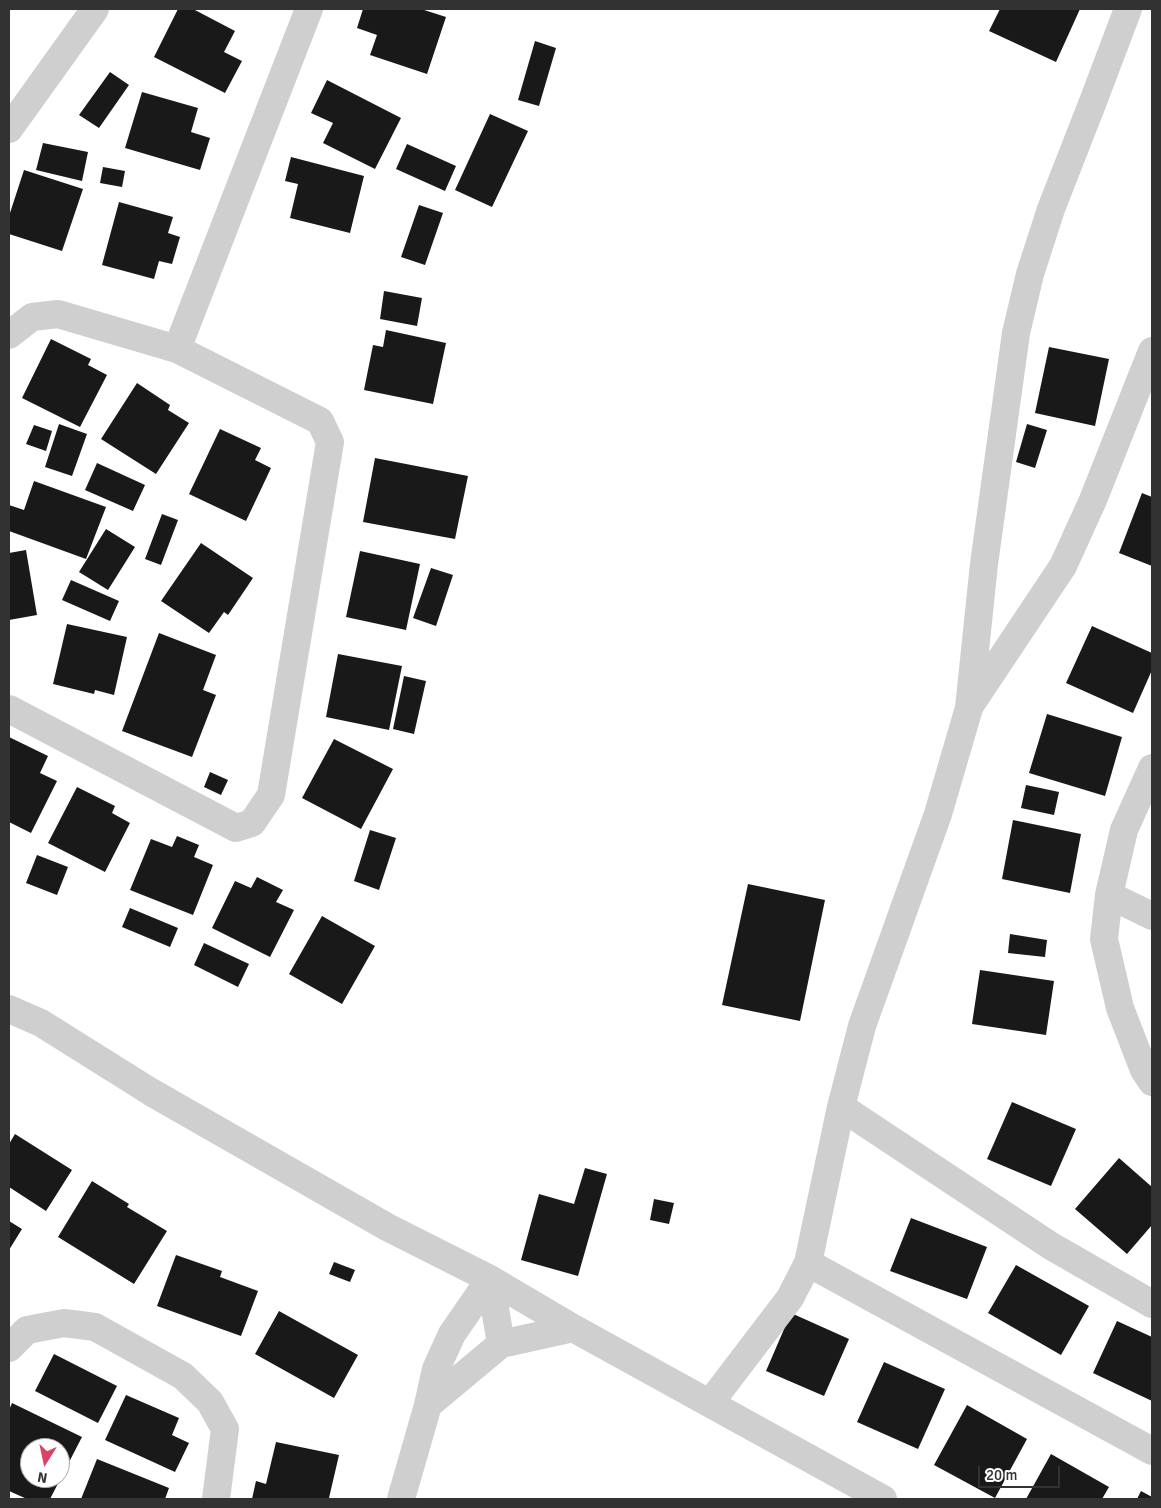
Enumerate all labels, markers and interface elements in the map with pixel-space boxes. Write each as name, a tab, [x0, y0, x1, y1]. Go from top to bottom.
north arrow	[20, 1438, 70, 1488]
scale bar	[981, 1456, 1064, 1488]
text: 20 m	[986, 1466, 1017, 1484]
text: N	[36, 1468, 49, 1486]

